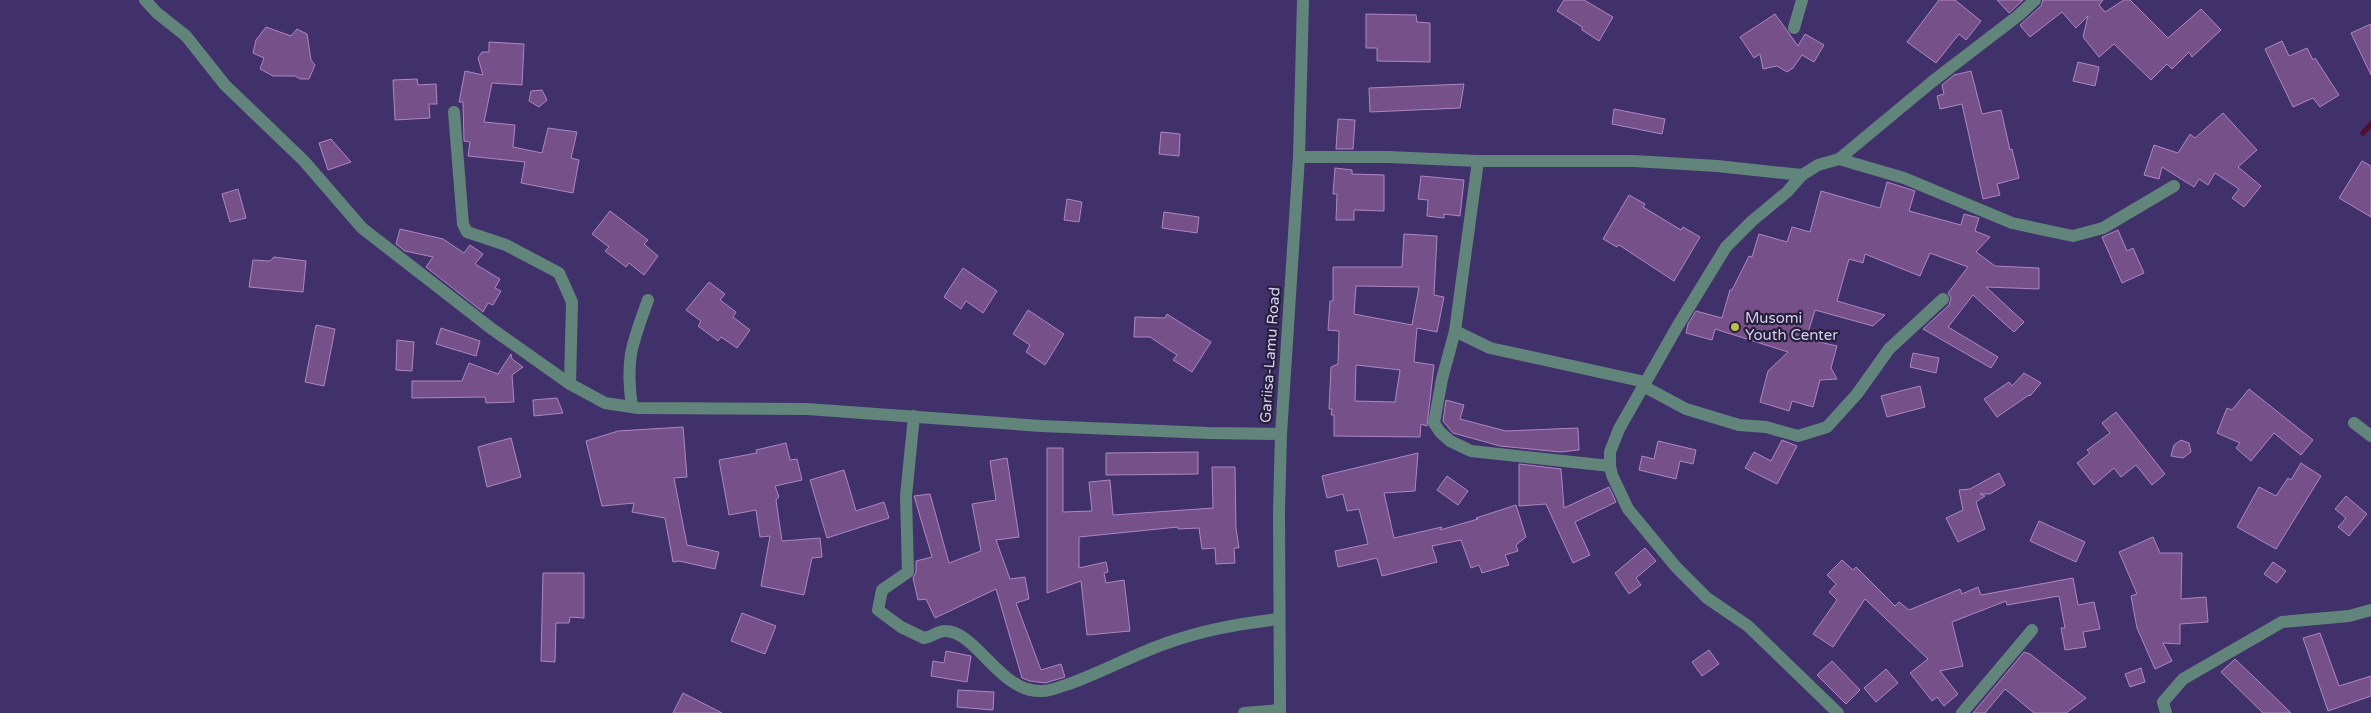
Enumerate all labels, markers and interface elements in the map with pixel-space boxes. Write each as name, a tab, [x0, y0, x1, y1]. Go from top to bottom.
street label: Gariisa-Lamu Road	[1256, 286, 1284, 424]
place label: Musomi Youth Center	[1745, 309, 1838, 344]
marker: Musomi Youth Center	[1729, 321, 1741, 333]

